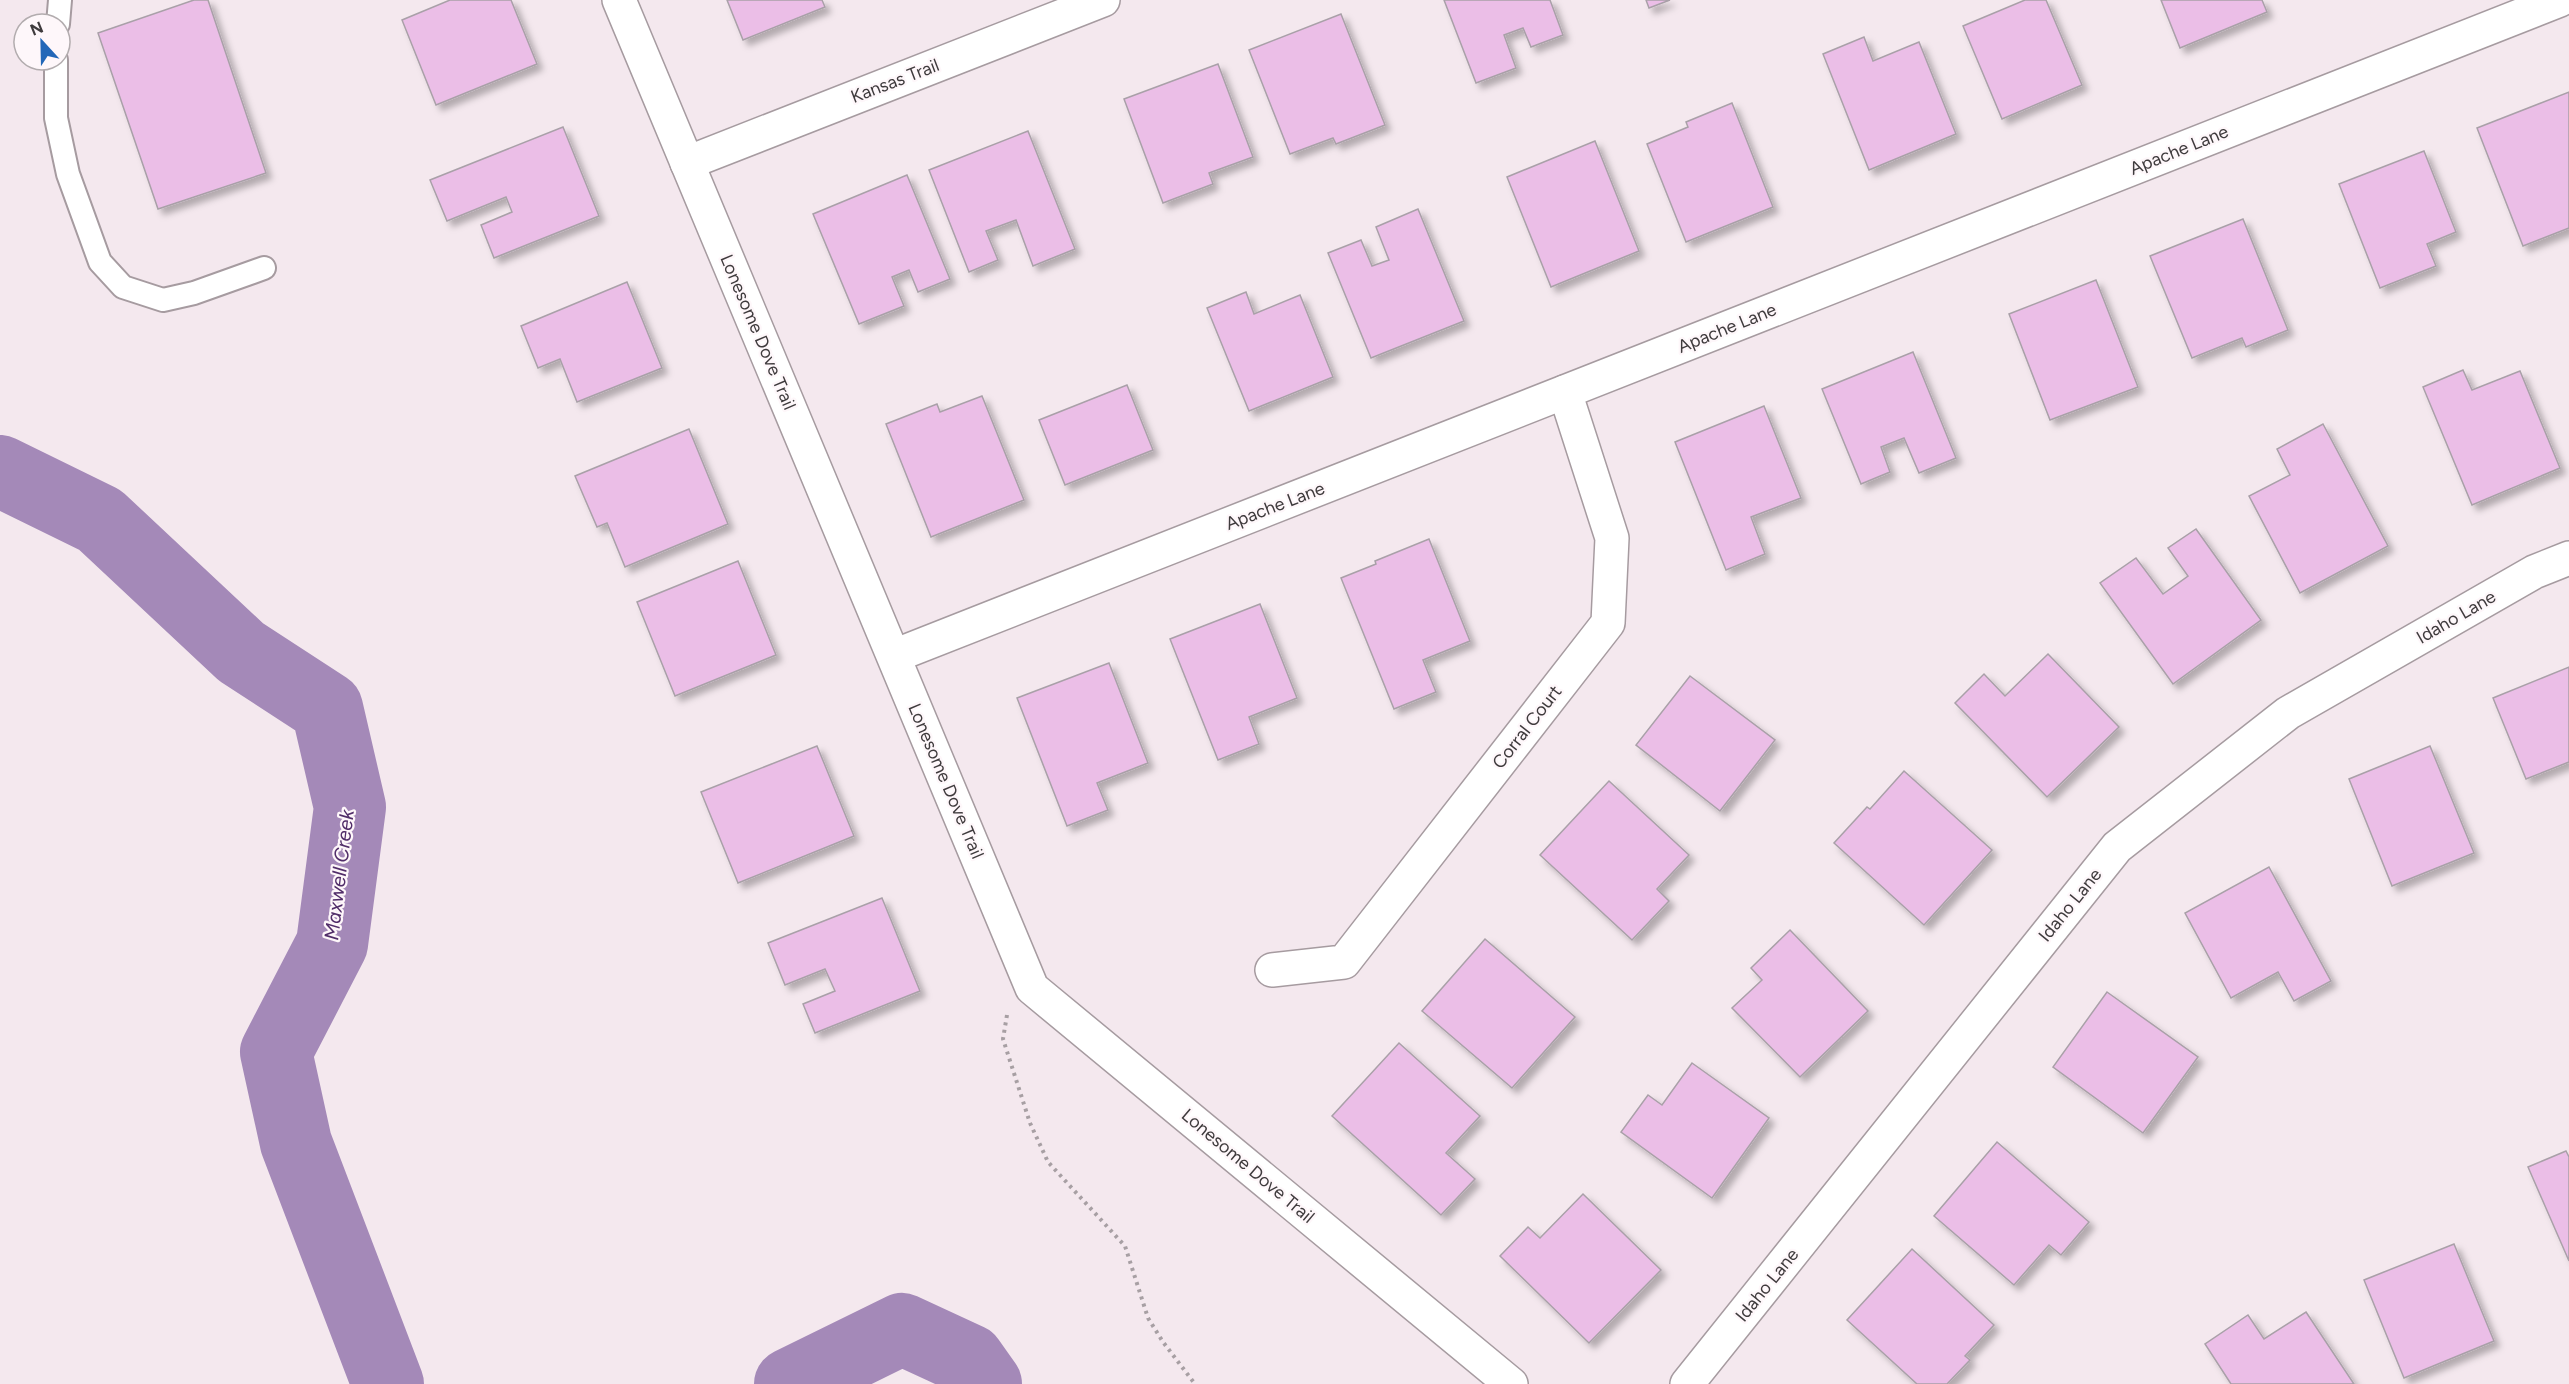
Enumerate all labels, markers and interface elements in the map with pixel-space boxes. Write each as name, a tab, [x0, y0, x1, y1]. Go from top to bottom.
north arrow	[12, 12, 72, 72]
text: N	[27, 17, 46, 40]
street label: Kansas Trail	[848, 54, 942, 108]
street label: Apache Lane	[2126, 120, 2232, 180]
street label: Lonesome Dove Trail	[715, 251, 801, 413]
street label: Apache Lane	[1674, 298, 1780, 358]
street label: Apache Lane	[1222, 477, 1328, 535]
street label: Idaho Lane	[2412, 585, 2500, 649]
street label: Corral Court	[1488, 681, 1566, 773]
street label: Lonesome Dove Trail	[903, 700, 989, 862]
water label: Maxwell Creek	[319, 807, 359, 942]
street label: Idaho Lane	[2034, 864, 2106, 946]
street label: Lonesome Dove Trail	[1177, 1104, 1319, 1228]
street label: Idaho Lane	[1731, 1244, 1803, 1326]

